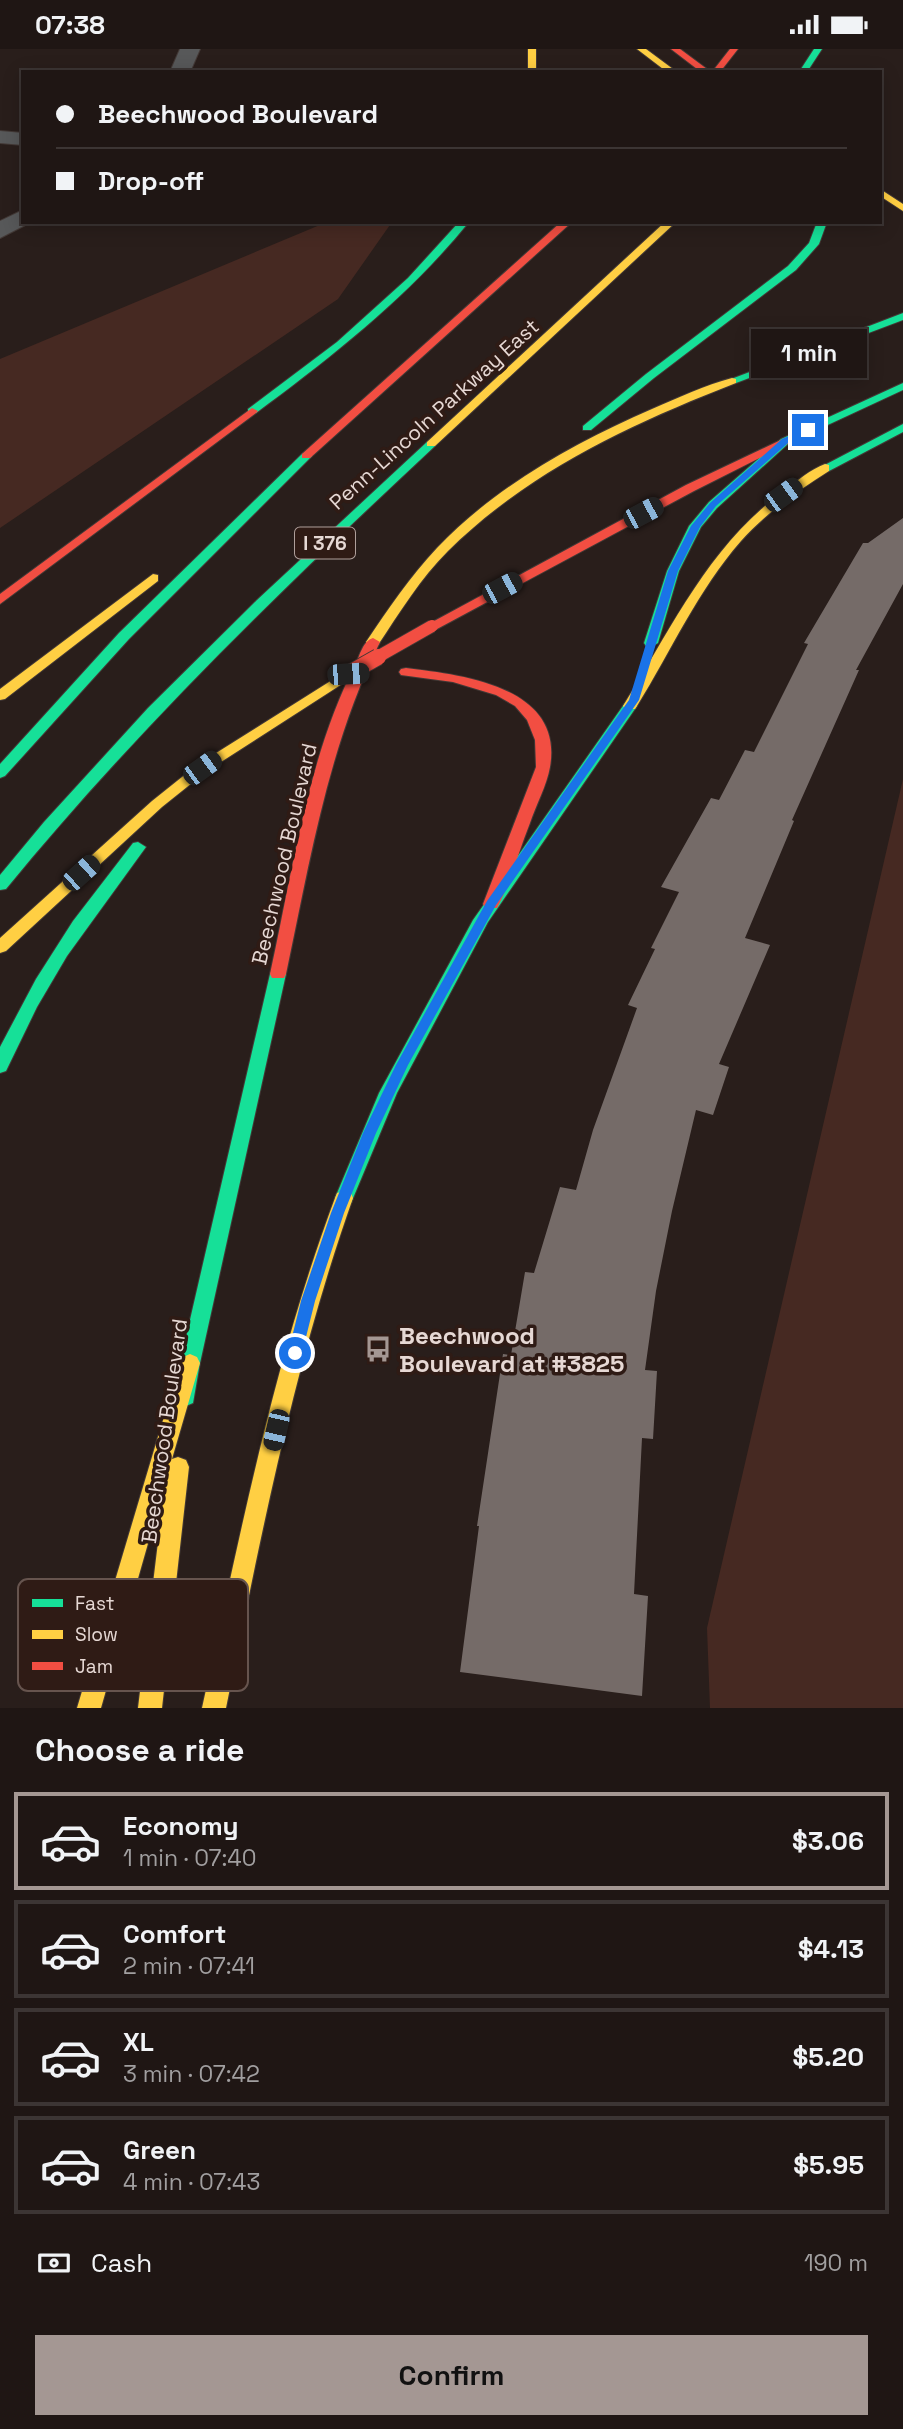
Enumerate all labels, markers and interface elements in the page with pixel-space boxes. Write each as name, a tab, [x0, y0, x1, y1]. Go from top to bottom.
text: 07:38	[35, 8, 105, 42]
text: Beechwood Boulevard	[98, 97, 378, 131]
text: Drop-off	[98, 164, 204, 198]
street label: Penn-Lincoln Parkway East	[323, 313, 545, 515]
callout: 1 min	[750, 329, 866, 377]
text: 1 min	[781, 338, 837, 368]
route end	[792, 414, 824, 446]
car	[760, 474, 807, 516]
car	[620, 494, 667, 532]
road number: I 376	[295, 527, 355, 558]
car	[479, 569, 526, 607]
car	[327, 662, 370, 686]
street label: Beechwood Boulevard	[245, 741, 323, 967]
car	[179, 747, 226, 789]
car	[59, 851, 104, 895]
street label: Beechwood Boulevard	[135, 1317, 193, 1545]
place label: Beechwood Boulevard at #3825	[399, 1320, 624, 1379]
bus stop icon: Beechwood Boulevard at #3825	[363, 1334, 393, 1364]
route start	[279, 1337, 311, 1369]
car	[262, 1407, 291, 1453]
legend	[18, 1579, 248, 1691]
text: Fast	[75, 1591, 115, 1616]
text: Slow	[75, 1622, 118, 1647]
text: Jam	[75, 1654, 113, 1679]
text: Choose a ride	[35, 1730, 245, 1770]
text: Economy	[123, 1809, 239, 1843]
icon: car	[39, 1810, 102, 1873]
text: $3.06	[792, 1824, 864, 1858]
text: 1 min · 07:40	[123, 1843, 256, 1873]
text: Comfort	[123, 1917, 226, 1951]
icon: car	[39, 1918, 102, 1981]
text: $4.13	[798, 1932, 864, 1966]
text: 2 min · 07:41	[123, 1951, 255, 1981]
text: XL	[123, 2025, 154, 2059]
icon: car	[39, 2026, 102, 2089]
text: $5.20	[793, 2040, 864, 2074]
text: 3 min · 07:42	[123, 2059, 260, 2089]
text: Green	[123, 2133, 196, 2167]
icon: car	[39, 2134, 102, 2197]
text: $5.95	[793, 2148, 864, 2182]
text: 4 min · 07:43	[123, 2167, 260, 2197]
icon: cash	[35, 2244, 73, 2282]
text: Cash	[91, 2246, 152, 2280]
text: 190 m	[804, 2248, 868, 2278]
button: Confirm	[35, 2335, 868, 2415]

